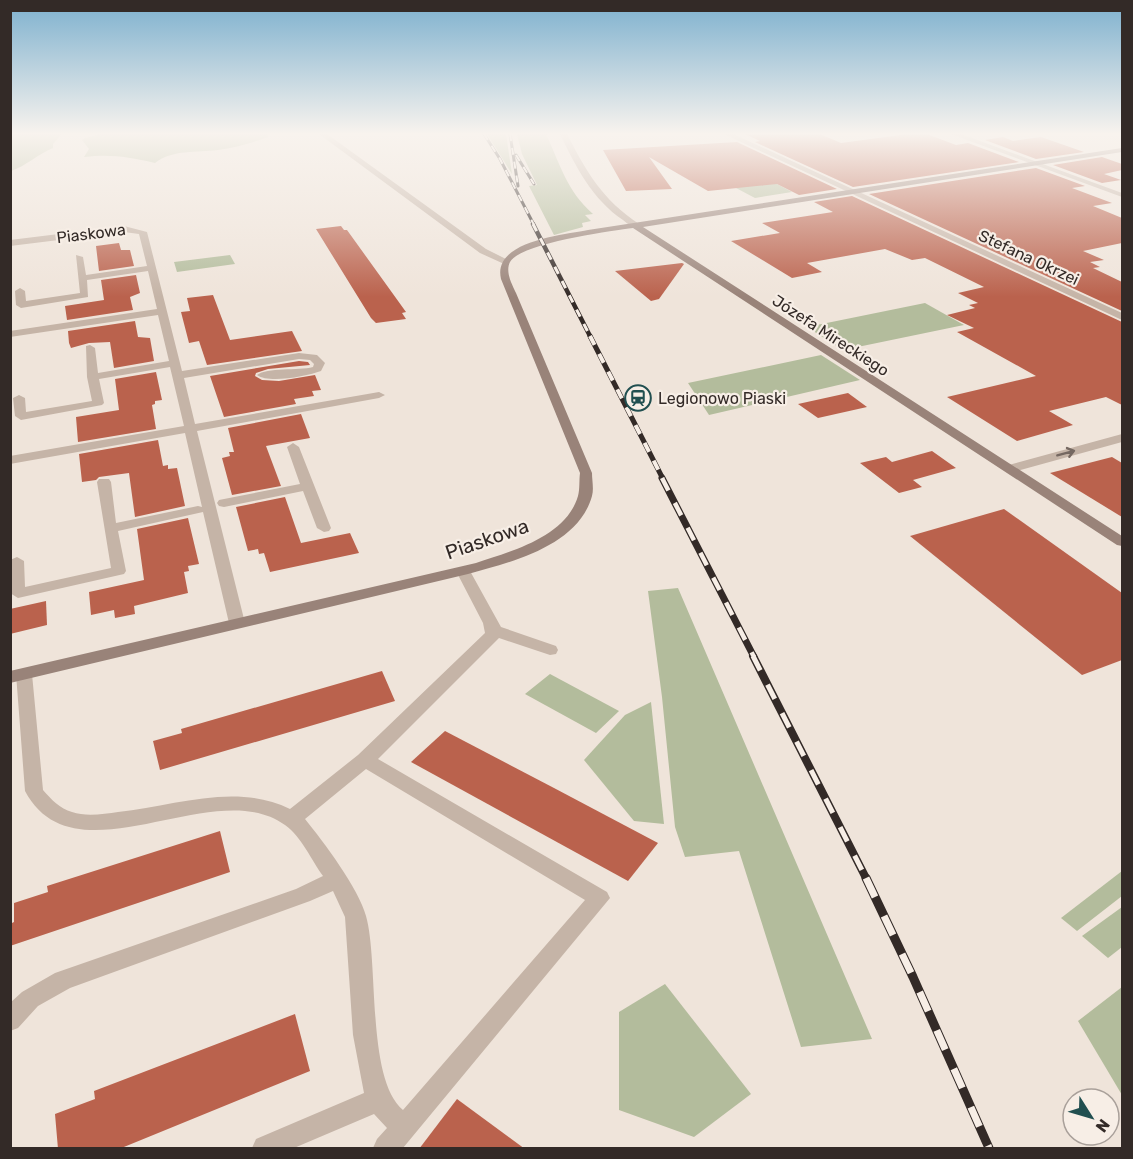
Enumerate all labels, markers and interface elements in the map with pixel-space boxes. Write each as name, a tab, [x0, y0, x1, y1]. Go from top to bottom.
street label: Piaskowa	[55, 220, 127, 247]
street label: Stefana Okrzei	[976, 226, 1082, 289]
street label: Józefa Mireckiego	[769, 291, 893, 380]
station icon: Legionowo Piaski	[623, 383, 653, 413]
place label: Legionowo Piaski	[658, 389, 786, 408]
one-way arrow	[1056, 447, 1075, 458]
street label: Piaskowa	[442, 514, 532, 564]
north arrow	[1061, 1087, 1121, 1147]
text: N	[1092, 1115, 1114, 1136]

